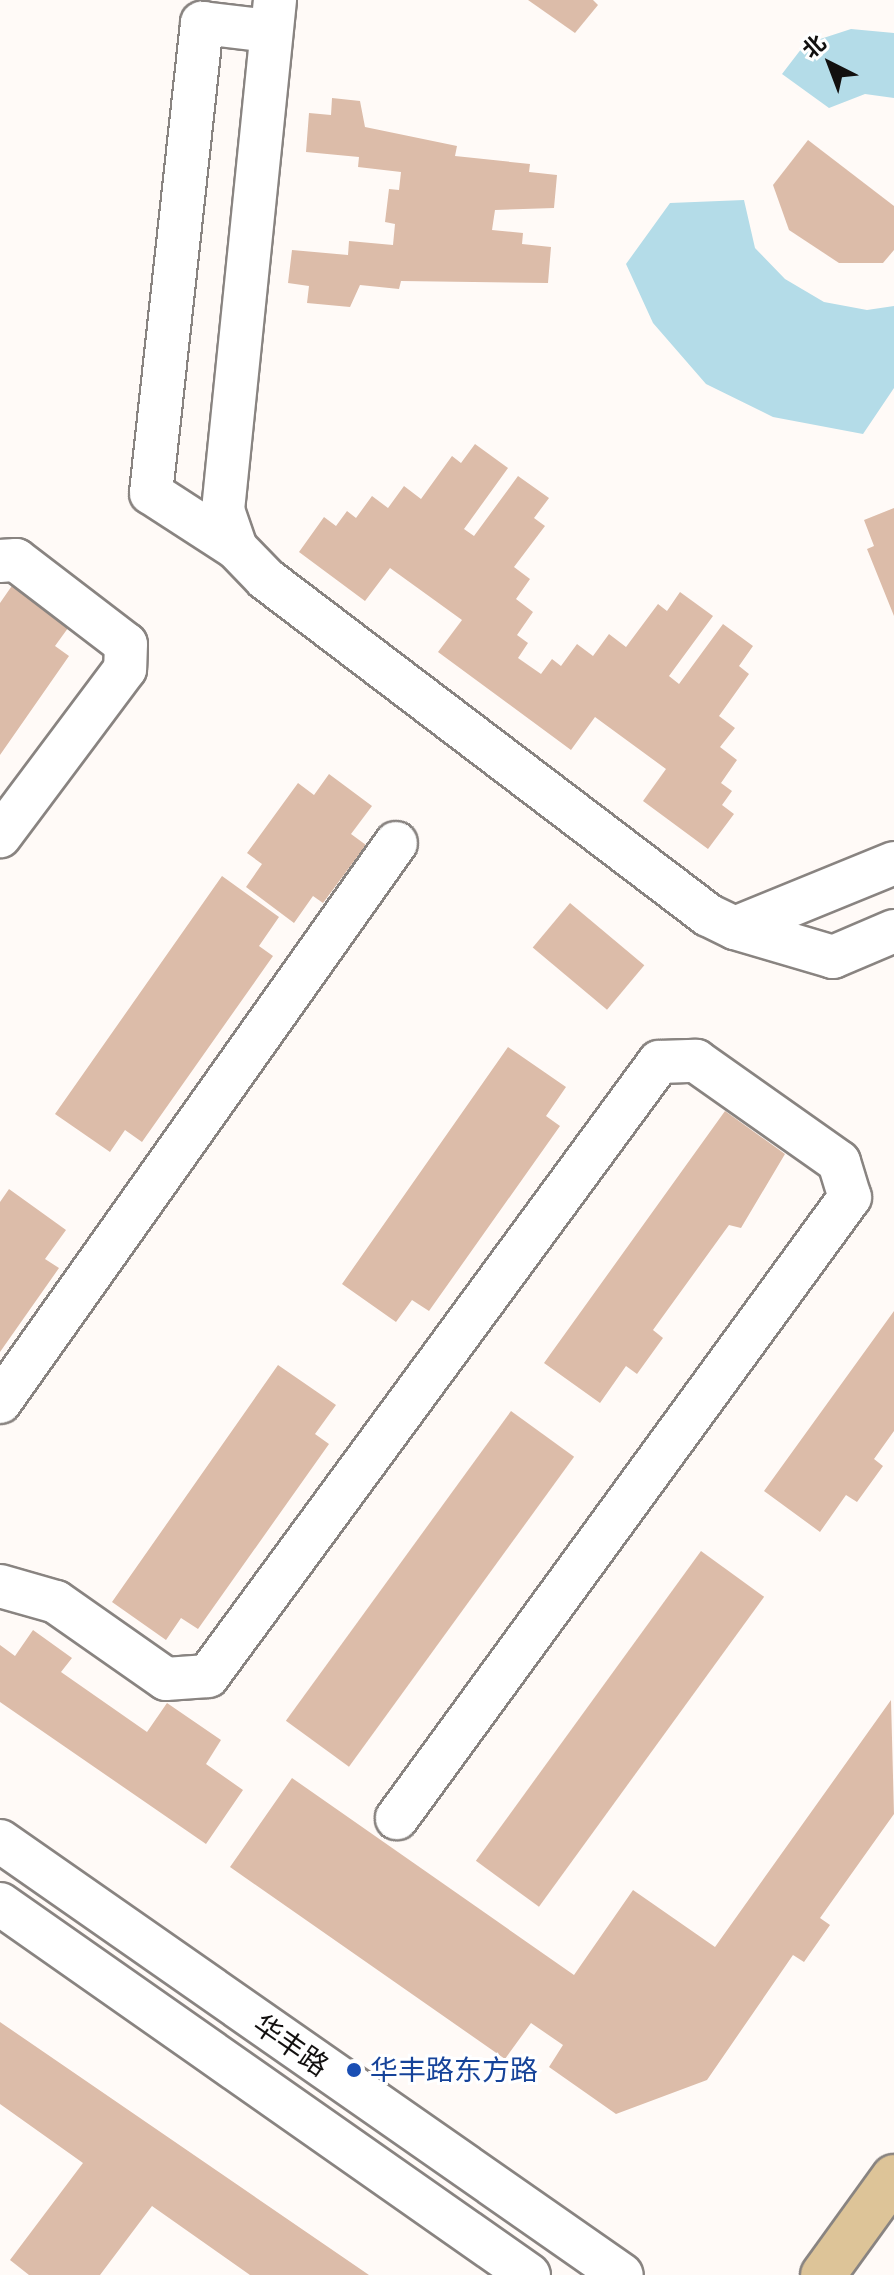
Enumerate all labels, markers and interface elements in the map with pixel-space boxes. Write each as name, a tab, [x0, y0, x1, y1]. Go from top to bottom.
north arrow	[790, 24, 870, 104]
text: 北	[797, 29, 831, 63]
street label: 华丰路	[247, 2007, 335, 2083]
place label: 华丰路东方路	[370, 2053, 538, 2087]
marker: 华丰路东方路	[345, 2061, 363, 2079]

